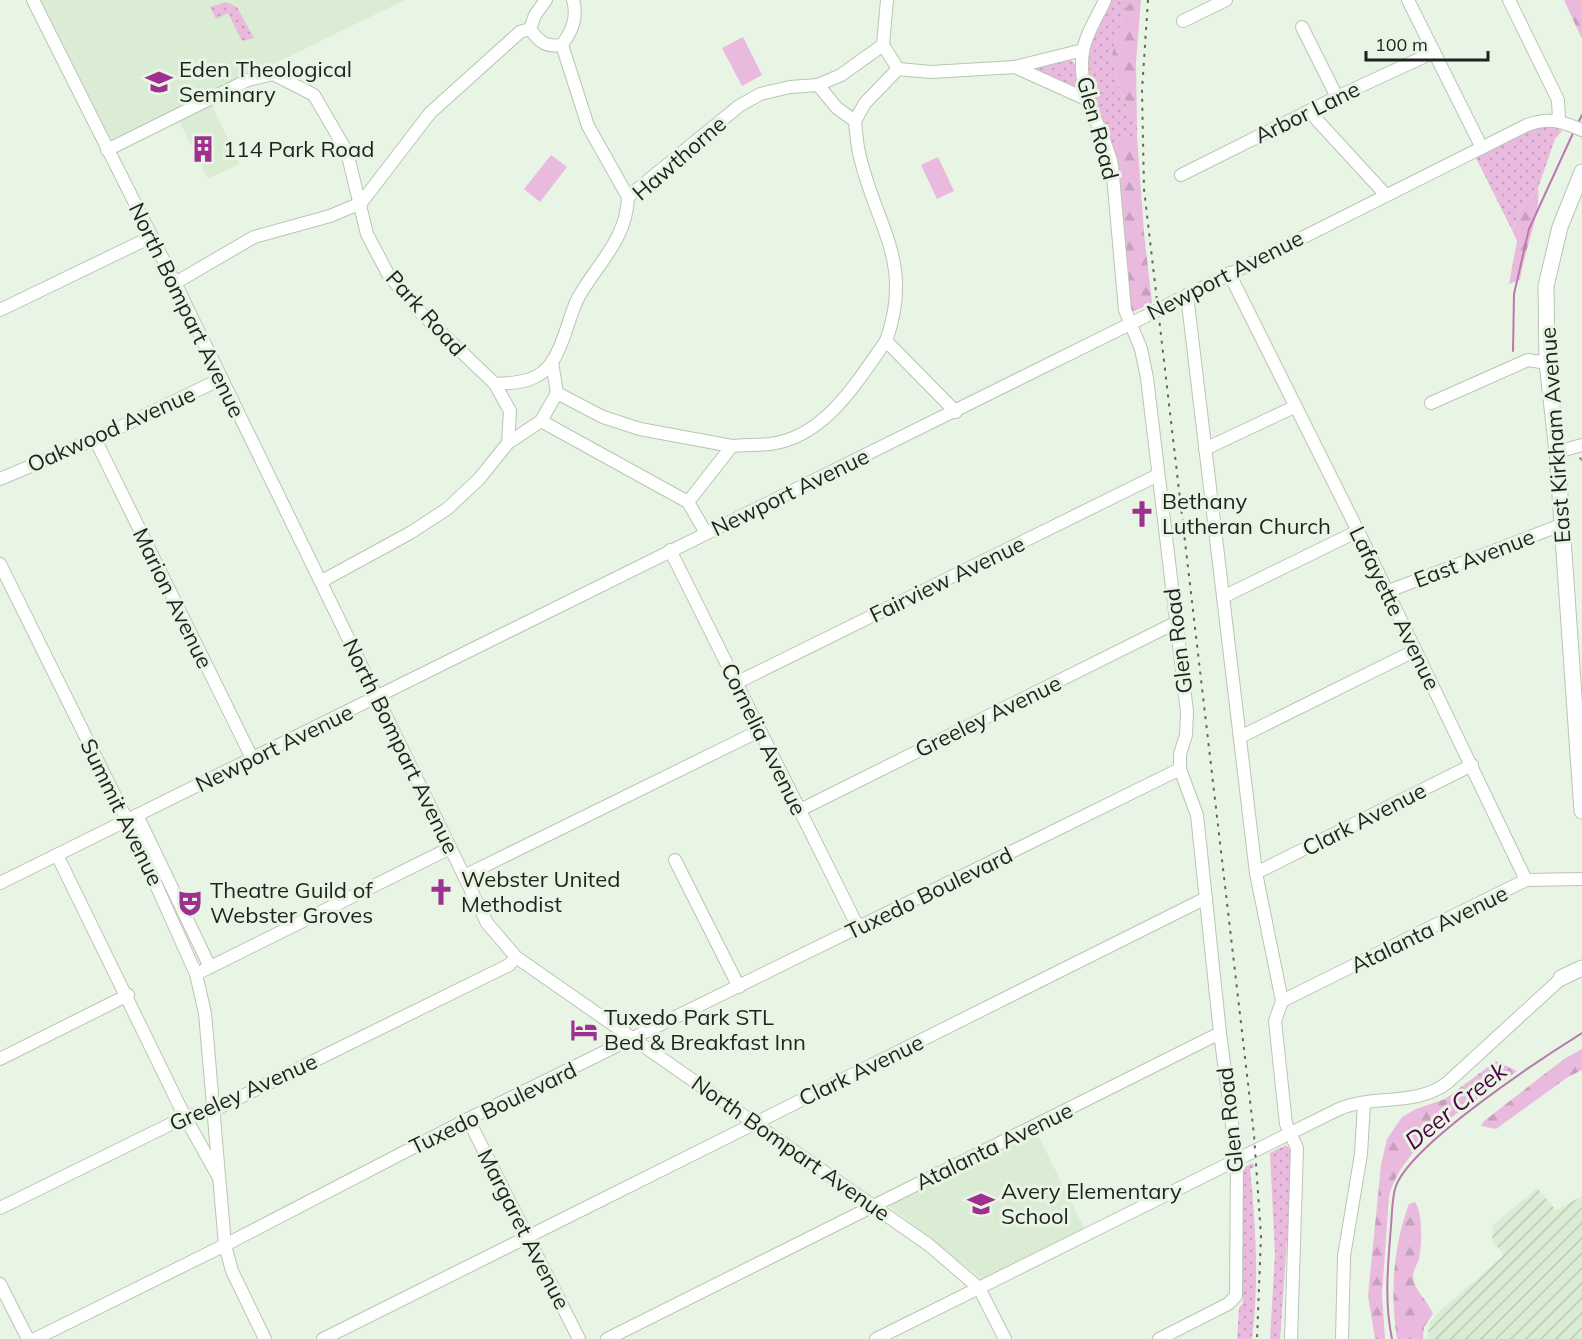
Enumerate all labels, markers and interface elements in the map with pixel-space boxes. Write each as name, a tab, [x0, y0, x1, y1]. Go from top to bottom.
scale bar	[1366, 24, 1488, 62]
text: 100 m	[1375, 33, 1428, 56]
place label: Eden Theological Seminary	[179, 55, 352, 108]
school or university icon: Eden Theological Seminary	[144, 67, 174, 97]
street label: Glen Road	[1071, 73, 1125, 183]
street label: Arbor Lane	[1250, 74, 1364, 150]
street label: Hawthorne	[626, 110, 732, 206]
building icon: 114 Park Road	[188, 134, 218, 164]
place label: 114 Park Road	[223, 135, 374, 163]
street label: North Bompart Avenue	[123, 198, 251, 422]
street label: Newport Avenue	[1142, 224, 1308, 326]
street label: Park Road	[380, 264, 472, 362]
street label: East Kirkham Avenue	[1533, 326, 1577, 544]
street label: Oakwood Avenue	[23, 379, 199, 479]
street label: Newport Avenue	[707, 442, 873, 542]
place label: Bethany Lutheran Church	[1162, 487, 1331, 540]
church icon: Bethany Lutheran Church	[1127, 499, 1157, 529]
street label: Lafayette Avenue	[1343, 522, 1447, 694]
street label: East Avenue	[1410, 522, 1538, 594]
street label: Marion Avenue	[127, 523, 219, 673]
street label: Fairview Avenue	[865, 529, 1029, 629]
street label: Glen Road	[1158, 587, 1198, 695]
street label: North Bompart Avenue	[337, 634, 465, 858]
street label: Cornelia Avenue	[715, 658, 813, 820]
street label: Greeley Avenue	[910, 669, 1066, 763]
street label: Newport Avenue	[191, 698, 357, 798]
street label: Summit Avenue	[74, 734, 170, 890]
street label: Clark Avenue	[1297, 776, 1431, 862]
street label: Tuxedo Boulevard	[841, 840, 1017, 946]
place label: Webster United Methodist	[461, 865, 620, 918]
place label: Theatre Guild of Webster Groves	[210, 876, 373, 929]
church icon: Webster United Methodist	[426, 877, 456, 907]
street label: Atalanta Avenue	[1346, 879, 1512, 979]
theatre icon: Theatre Guild of Webster Groves	[175, 888, 205, 918]
place label: Tuxedo Park STL Bed & Breakfast Inn	[604, 1003, 806, 1056]
hotel icon: Tuxedo Park STL Bed & Breakfast Inn	[569, 1015, 599, 1045]
street label: Clark Avenue	[794, 1028, 928, 1112]
street label: Greeley Avenue	[165, 1047, 321, 1137]
street label: Tuxedo Boulevard	[405, 1055, 581, 1161]
water label: Deer Creek	[1398, 1055, 1513, 1155]
street label: Glen Road	[1211, 1066, 1249, 1174]
street label: North Bompart Avenue	[686, 1069, 896, 1227]
street label: Atalanta Avenue	[911, 1096, 1077, 1196]
street label: Margaret Avenue	[472, 1144, 576, 1314]
place label: Avery Elementary School	[1001, 1177, 1182, 1230]
school or university icon: Avery Elementary School	[966, 1189, 996, 1219]

